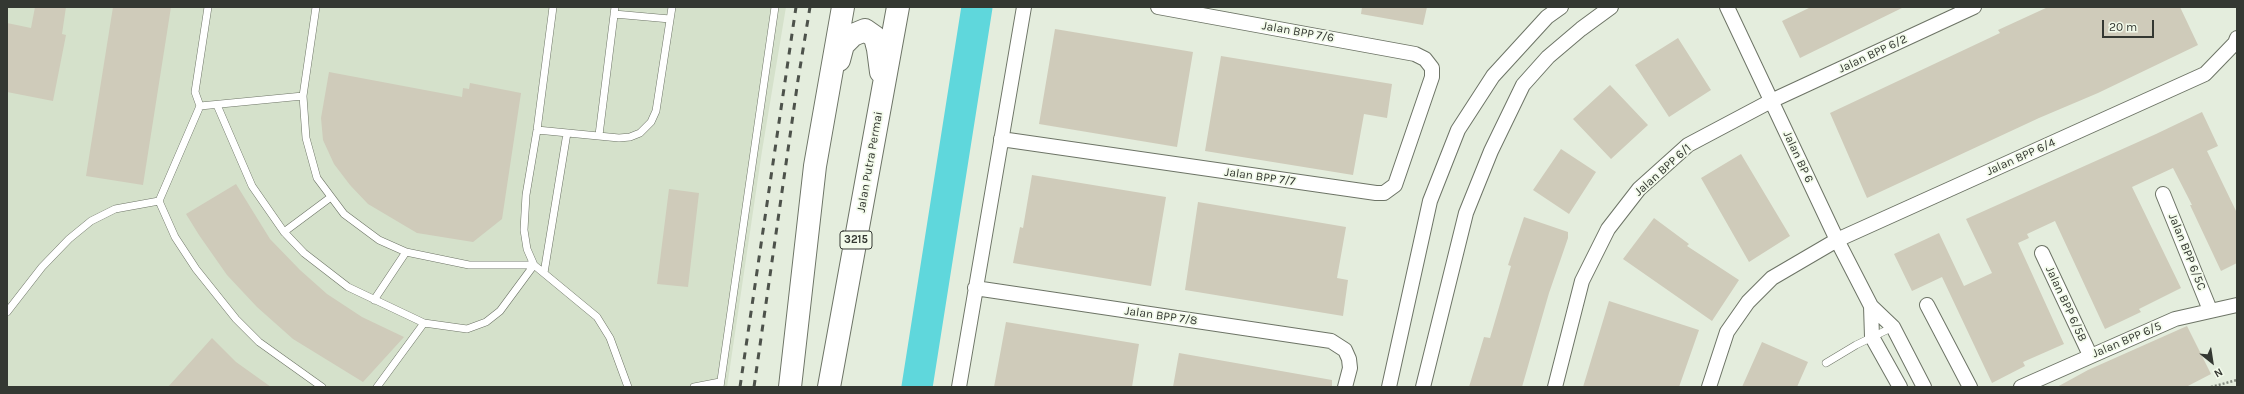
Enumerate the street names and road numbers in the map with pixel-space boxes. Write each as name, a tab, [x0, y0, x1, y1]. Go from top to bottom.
street label: Jalan BPP 7/6	[1261, 19, 1335, 45]
street label: Jalan BPP 6/2	[1836, 32, 1910, 76]
street label: Jalan Putra Permai	[854, 110, 886, 214]
street label: Jalan BP 6	[1780, 129, 1816, 185]
street label: Jalan BPP 6/4	[1984, 135, 2058, 179]
street label: Jalan BPP 6/1	[1632, 141, 1694, 199]
street label: Jalan BPP 7/7	[1224, 165, 1296, 189]
street label: Jalan BPP 6/5C	[2165, 212, 2209, 292]
road number: 3215	[840, 231, 872, 249]
street label: Jalan BPP 6/5B	[2042, 264, 2090, 344]
street label: Jalan BPP 7/8	[1124, 304, 1198, 328]
street label: Jalan BPP 6/5	[2090, 319, 2164, 361]

